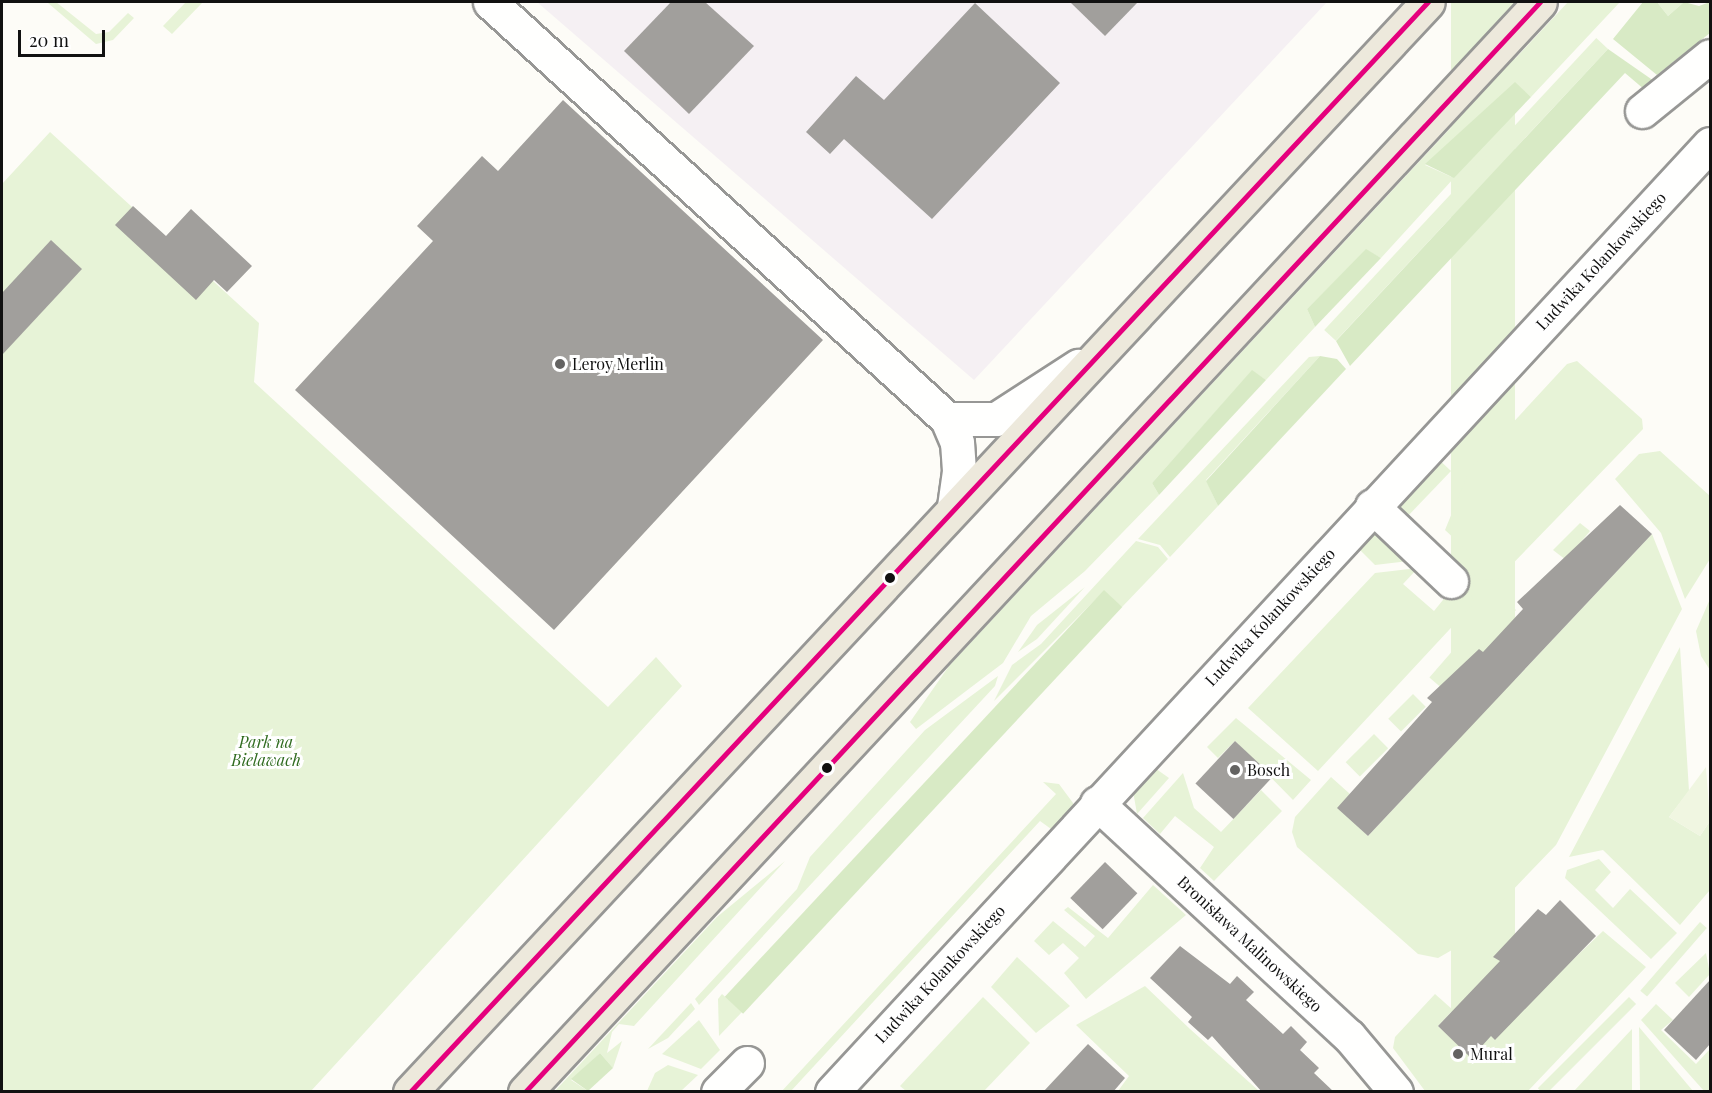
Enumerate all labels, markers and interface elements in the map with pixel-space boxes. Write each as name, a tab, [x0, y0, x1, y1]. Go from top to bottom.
scale bar	[21, 18, 108, 56]
text: 20 m	[29, 28, 69, 52]
street label: Ludwika Kolankowskiego	[1532, 188, 1670, 334]
place label: Leroy Merlin	[572, 354, 664, 374]
marker: Leroy Merlin	[553, 357, 567, 371]
street label: Ludwika Kolankowskiego	[1201, 544, 1339, 690]
unlabelled marker	[884, 572, 896, 584]
park label: Park na Bielawach	[231, 732, 301, 770]
place label: Bosch	[1247, 760, 1290, 780]
unlabelled marker	[821, 762, 833, 774]
marker: Bosch	[1228, 763, 1242, 777]
street label: Bronisława Malinowskiego	[1174, 872, 1326, 1016]
street label: Ludwika Kolankowskiego	[871, 901, 1009, 1047]
place label: Mural	[1470, 1044, 1513, 1064]
marker: Mural	[1451, 1047, 1465, 1061]

